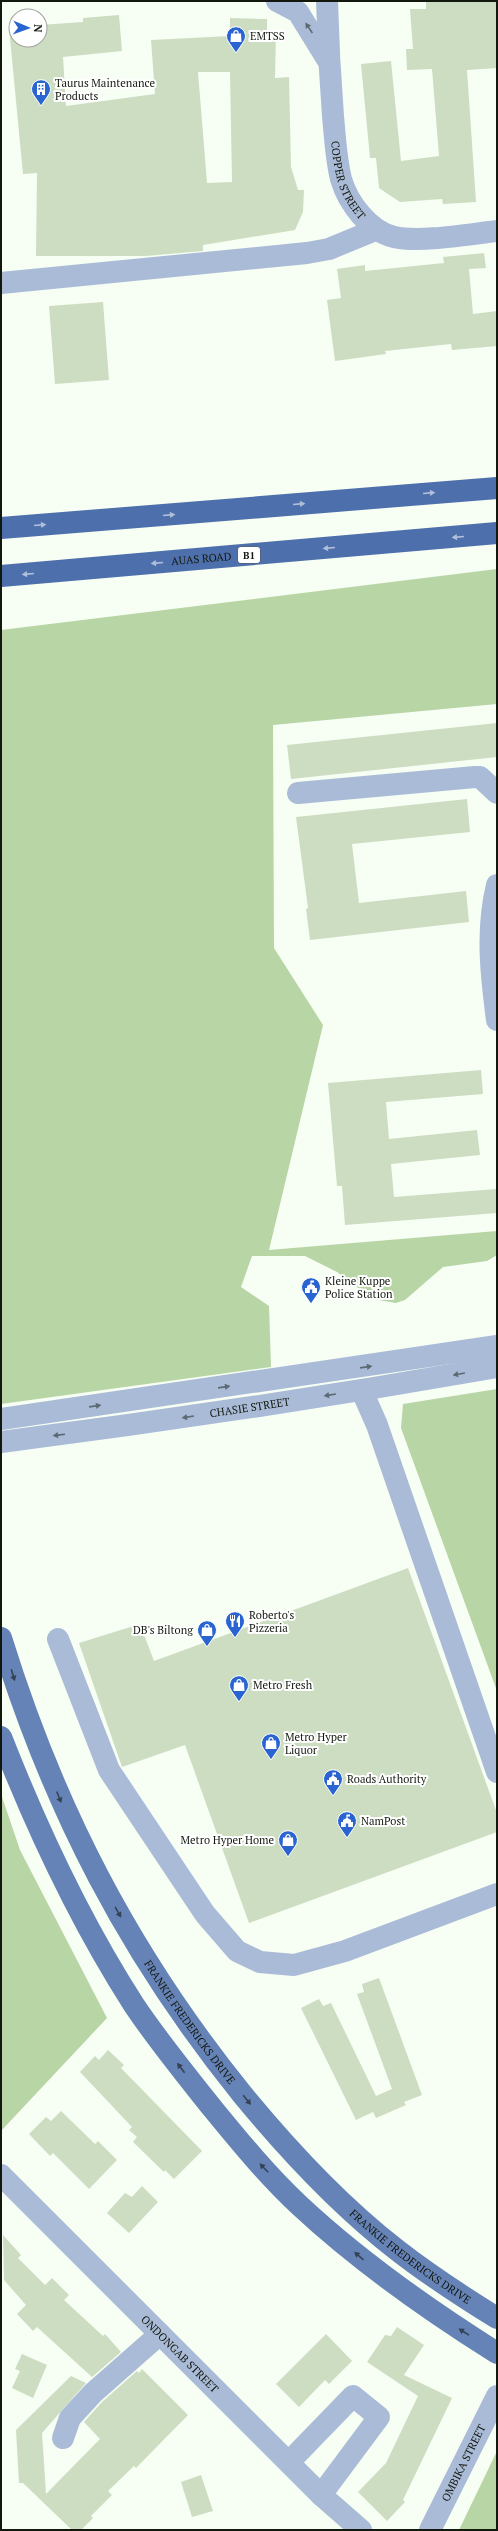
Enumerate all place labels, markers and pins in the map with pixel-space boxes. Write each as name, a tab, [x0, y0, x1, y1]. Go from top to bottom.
shop icon: EMTSS	[225, 25, 247, 53]
place label: EMTSS	[250, 29, 285, 43]
place label: Taurus Maintenance Products	[55, 76, 155, 103]
building icon: Taurus Maintenance Products	[30, 78, 52, 106]
place label: Kleine Kuppe Police Station	[325, 1274, 393, 1301]
public building icon: Kleine Kuppe Police Station	[300, 1276, 322, 1304]
place label: Roberto's Pizzeria	[249, 1608, 294, 1635]
restaurant icon: Roberto's Pizzeria	[224, 1610, 246, 1638]
shop icon: DB's Biltong	[196, 1619, 218, 1647]
place label: DB's Biltong	[133, 1623, 193, 1637]
shop icon: Metro Fresh	[228, 1674, 250, 1702]
place label: Metro Fresh	[253, 1678, 313, 1692]
place label: Metro Hyper Liquor	[285, 1730, 347, 1757]
shop icon: Metro Hyper Liquor	[260, 1732, 282, 1760]
public building icon: Roads Authority	[322, 1768, 344, 1796]
place label: Roads Authority	[347, 1772, 427, 1786]
public building icon: NamPost	[336, 1810, 358, 1838]
place label: NamPost	[361, 1814, 405, 1828]
shop icon: Metro Hyper Home	[277, 1829, 299, 1857]
place label: Metro Hyper Home	[181, 1833, 274, 1847]

